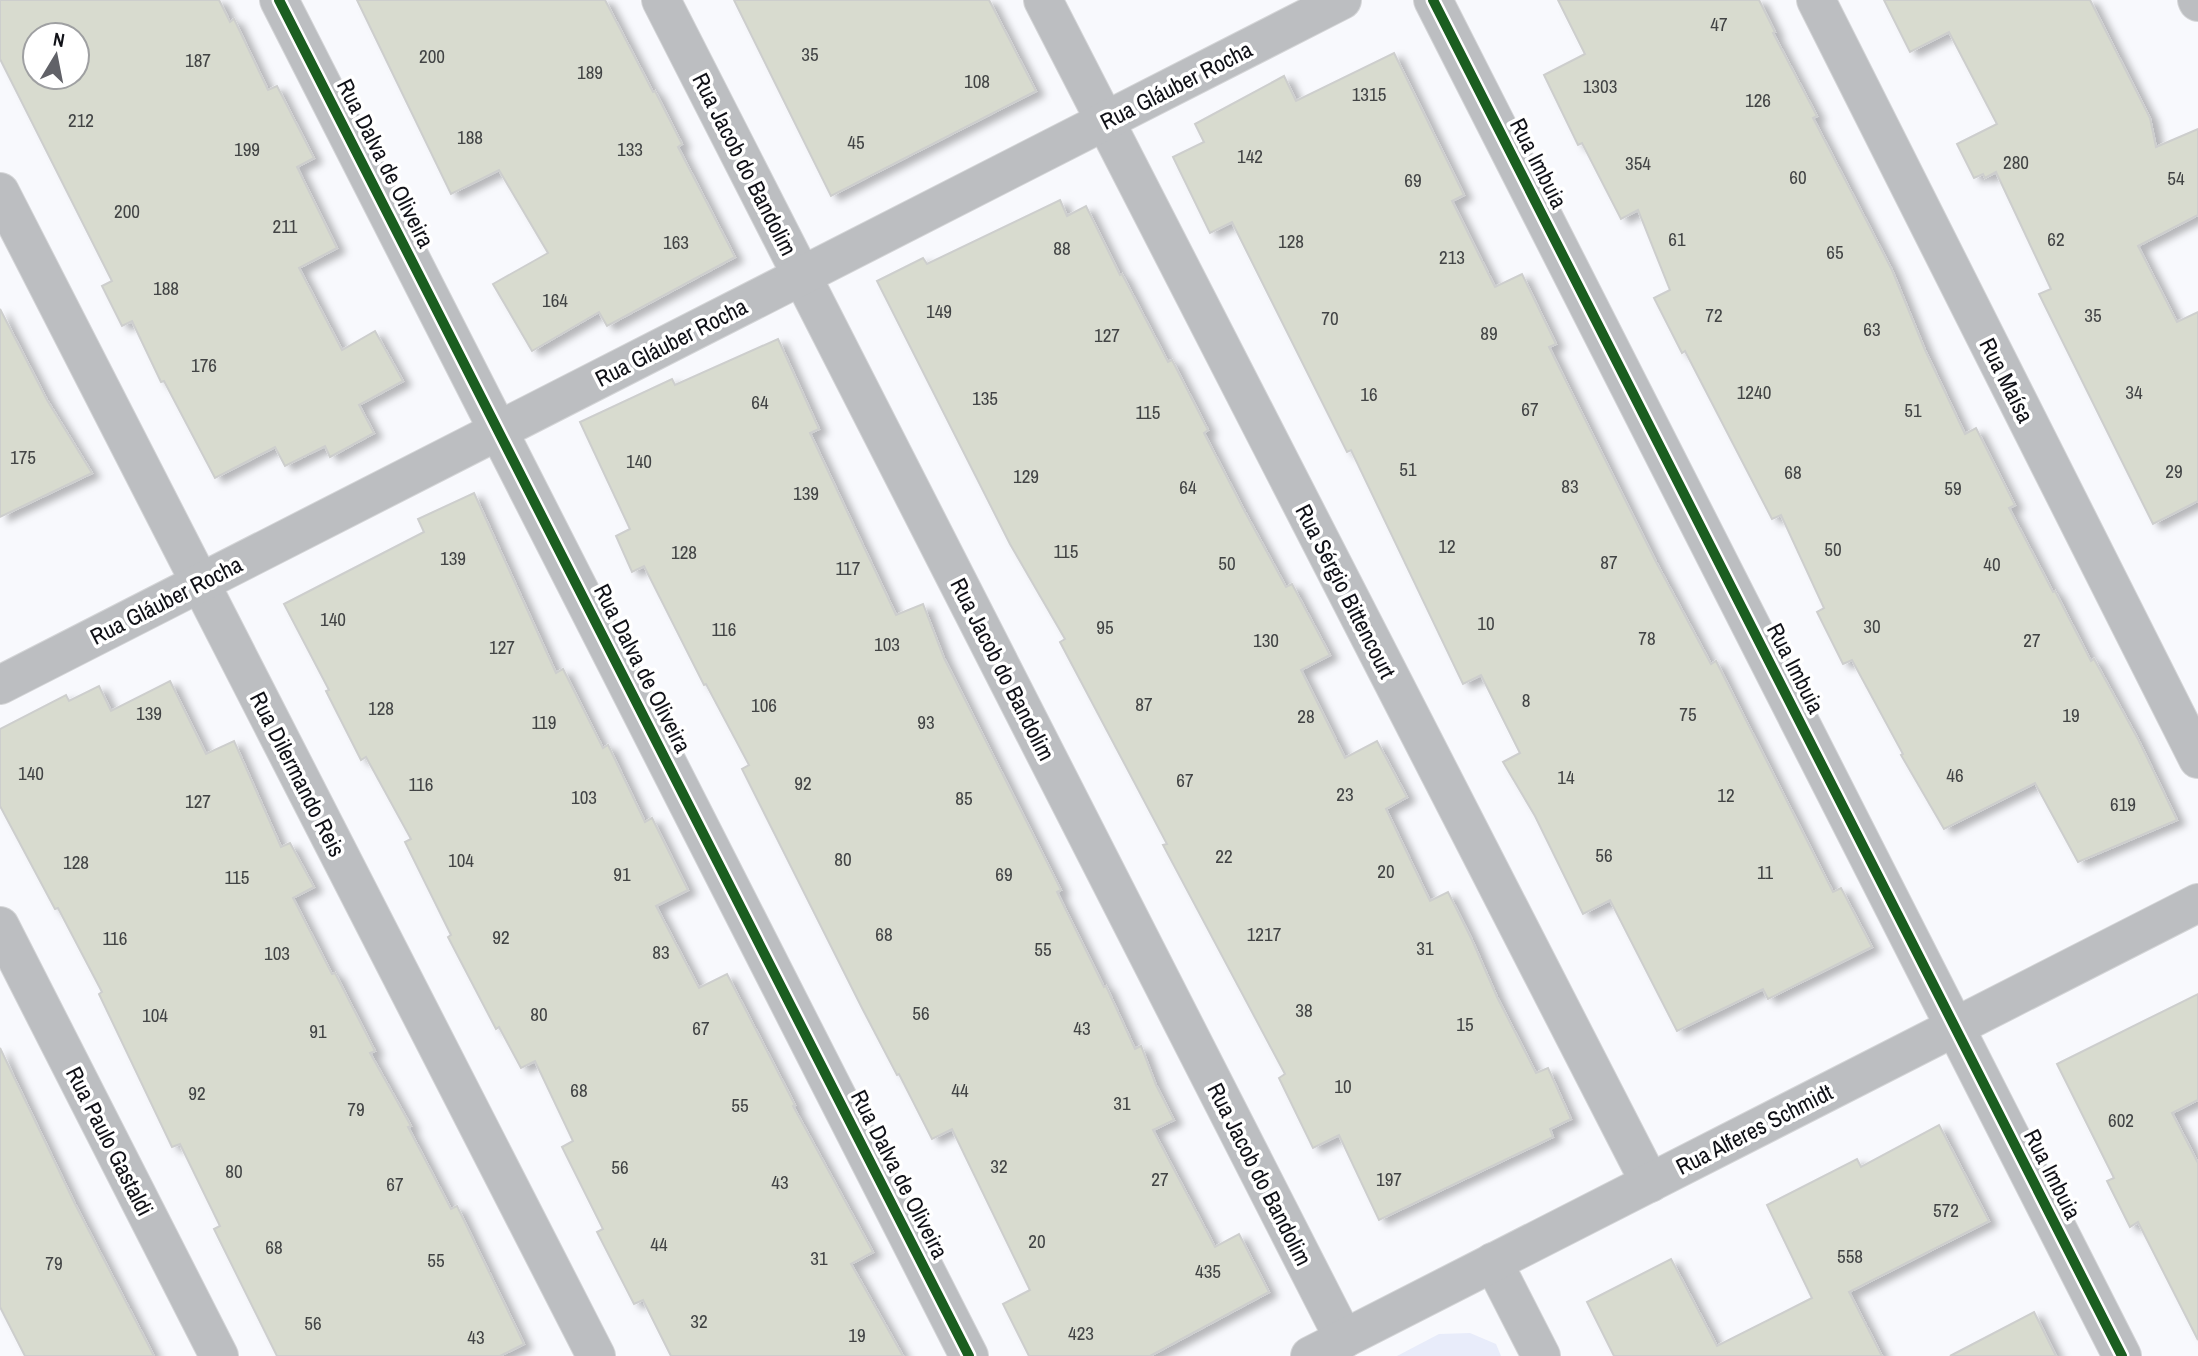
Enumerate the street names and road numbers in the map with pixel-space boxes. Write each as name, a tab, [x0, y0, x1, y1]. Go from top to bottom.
street label: Rua Gláuber Rocha	[1095, 33, 1258, 137]
street label: Rua Jacob do Bandolim	[685, 67, 805, 261]
street label: Rua Dalva de Oliveira	[330, 73, 442, 253]
street label: Rua Imbuia	[1503, 113, 1575, 214]
street label: Rua Gláuber Rocha	[590, 290, 753, 394]
street label: Rua Maísa	[1972, 332, 2042, 428]
street label: Rua Sérgio Bittencourt	[1289, 498, 1403, 684]
street label: Rua Gláuber Rocha	[85, 548, 248, 652]
street label: Rua Jacob do Bandolim	[943, 572, 1063, 766]
street label: Rua Dalva de Oliveira	[587, 578, 699, 758]
street label: Rua Imbuia	[1760, 618, 1832, 719]
street label: Rua Dilermando Reis	[243, 686, 353, 862]
street label: Rua Paulo Gastaldi	[59, 1061, 161, 1221]
street label: Rua Alferes Schmidt	[1670, 1076, 1838, 1182]
street label: Rua Jacob do Bandolim	[1200, 1077, 1320, 1271]
street label: Rua Dalva de Oliveira	[844, 1084, 956, 1264]
street label: Rua Imbuia	[2017, 1124, 2089, 1225]

